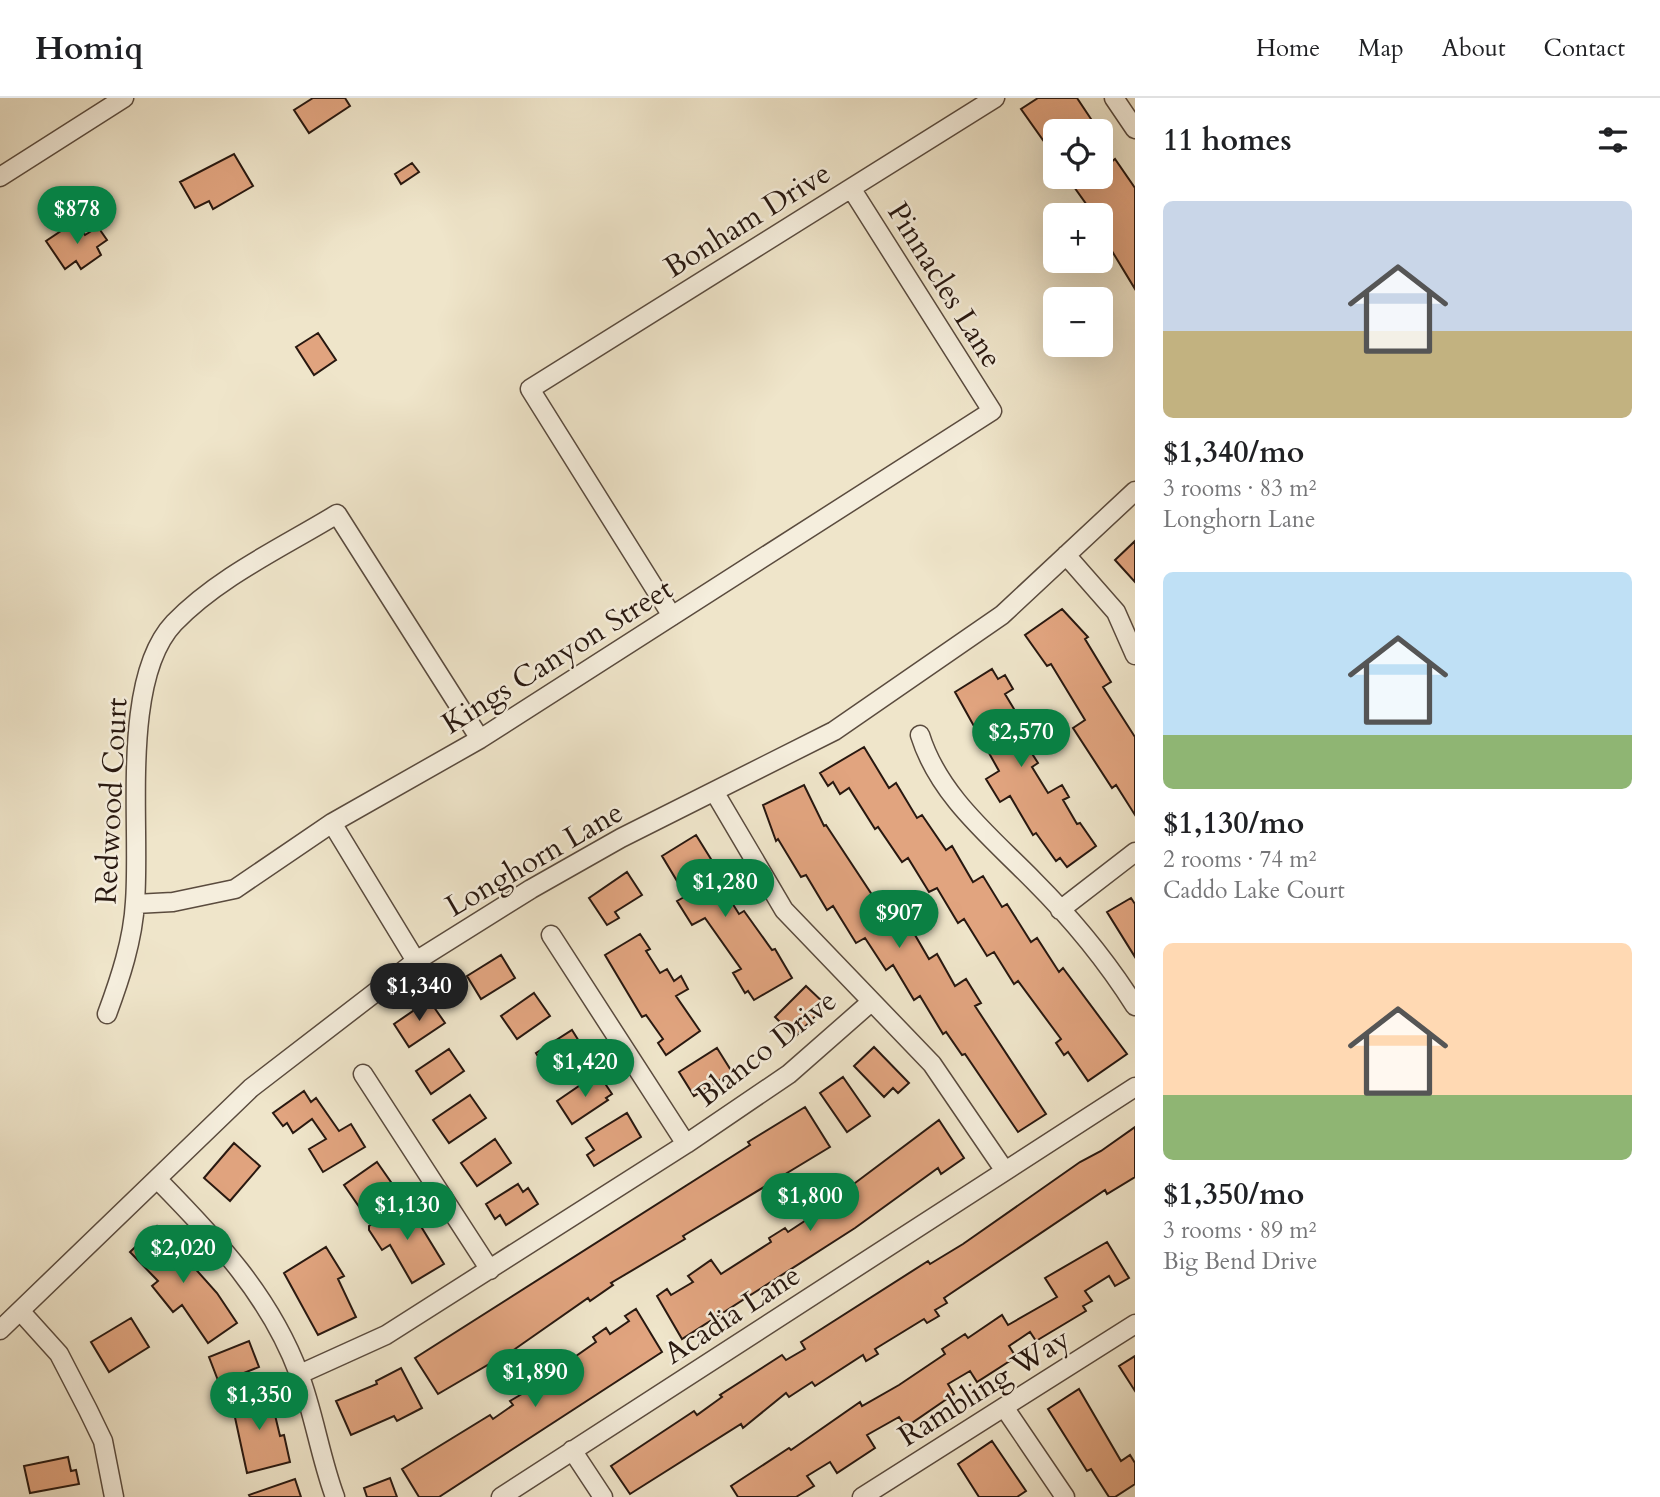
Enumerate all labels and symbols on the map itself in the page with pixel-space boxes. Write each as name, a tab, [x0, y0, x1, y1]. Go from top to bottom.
street label: Bonham Drive	[656, 153, 838, 288]
pin: $878	[36, 186, 118, 246]
street label: Pinnacles Lane	[877, 195, 1012, 376]
street label: Kings Canyon Street	[434, 569, 681, 744]
street label: Redwood Court	[86, 696, 137, 905]
pin: $2,570	[964, 710, 1078, 769]
street label: Longhorn Lane	[438, 792, 631, 927]
pin: $1,280	[668, 860, 782, 919]
pin: $907	[858, 890, 940, 950]
pin: $1,340	[362, 964, 476, 1023]
street label: Blanco Drive	[687, 980, 845, 1116]
pin: $1,420	[528, 1040, 642, 1099]
pin: $1,800	[753, 1174, 867, 1233]
pin: $1,130	[350, 1182, 464, 1242]
pin: $2,020	[126, 1226, 240, 1285]
street label: Acadia Lane	[656, 1255, 809, 1374]
street label: Rambling Way	[891, 1318, 1078, 1457]
pin: $1,890	[478, 1350, 592, 1409]
pin: $1,350	[202, 1372, 316, 1432]

